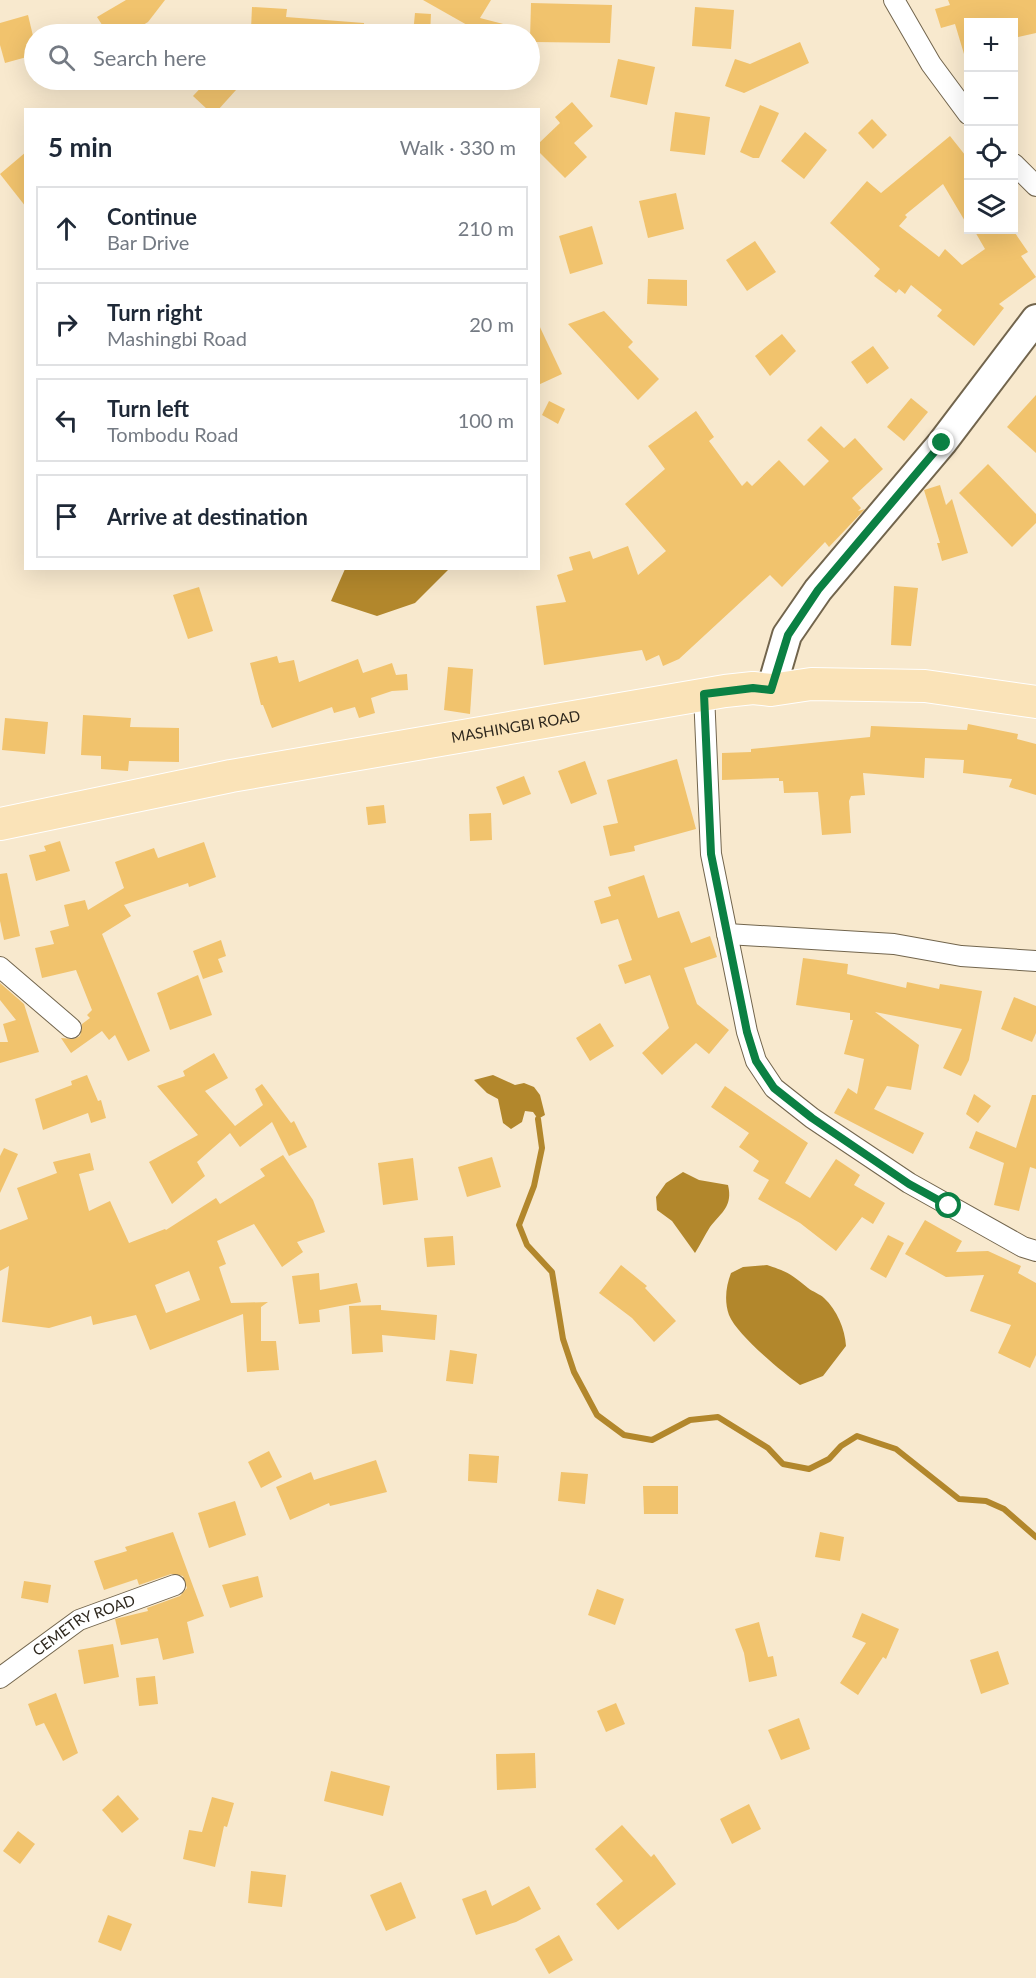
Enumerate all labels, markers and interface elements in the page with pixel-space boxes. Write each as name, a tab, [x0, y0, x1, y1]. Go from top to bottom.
map controls	[964, 18, 1018, 234]
button: +	[964, 18, 1018, 72]
search box	[24, 24, 540, 90]
icon: search	[45, 41, 78, 74]
text: Search here	[93, 44, 206, 71]
button: −	[964, 72, 1018, 126]
button: locate	[964, 126, 1018, 180]
text: 5 min	[48, 131, 112, 163]
text: Walk · 330 m	[400, 135, 516, 159]
button: layers	[964, 180, 1018, 234]
text: Continue	[107, 203, 197, 230]
icon: ahead	[50, 212, 83, 245]
text: 210 m	[458, 216, 514, 240]
text: Bar Drive	[107, 230, 189, 254]
text: Turn right	[107, 299, 202, 326]
icon: right	[50, 308, 83, 341]
text: 20 m	[469, 312, 514, 336]
text: Mashingbi Road	[107, 326, 247, 350]
text: Turn left	[107, 395, 189, 422]
icon: left	[50, 404, 83, 437]
text: 100 m	[458, 408, 514, 432]
text: Tombodu Road	[107, 422, 239, 446]
route end	[928, 429, 954, 455]
icon: arrive	[50, 500, 83, 533]
text: Arrive at destination	[107, 503, 308, 530]
street label: MASHINGBI ROAD	[450, 706, 582, 746]
route start	[935, 1192, 961, 1218]
street label: CEMETRY ROAD	[29, 1590, 137, 1659]

